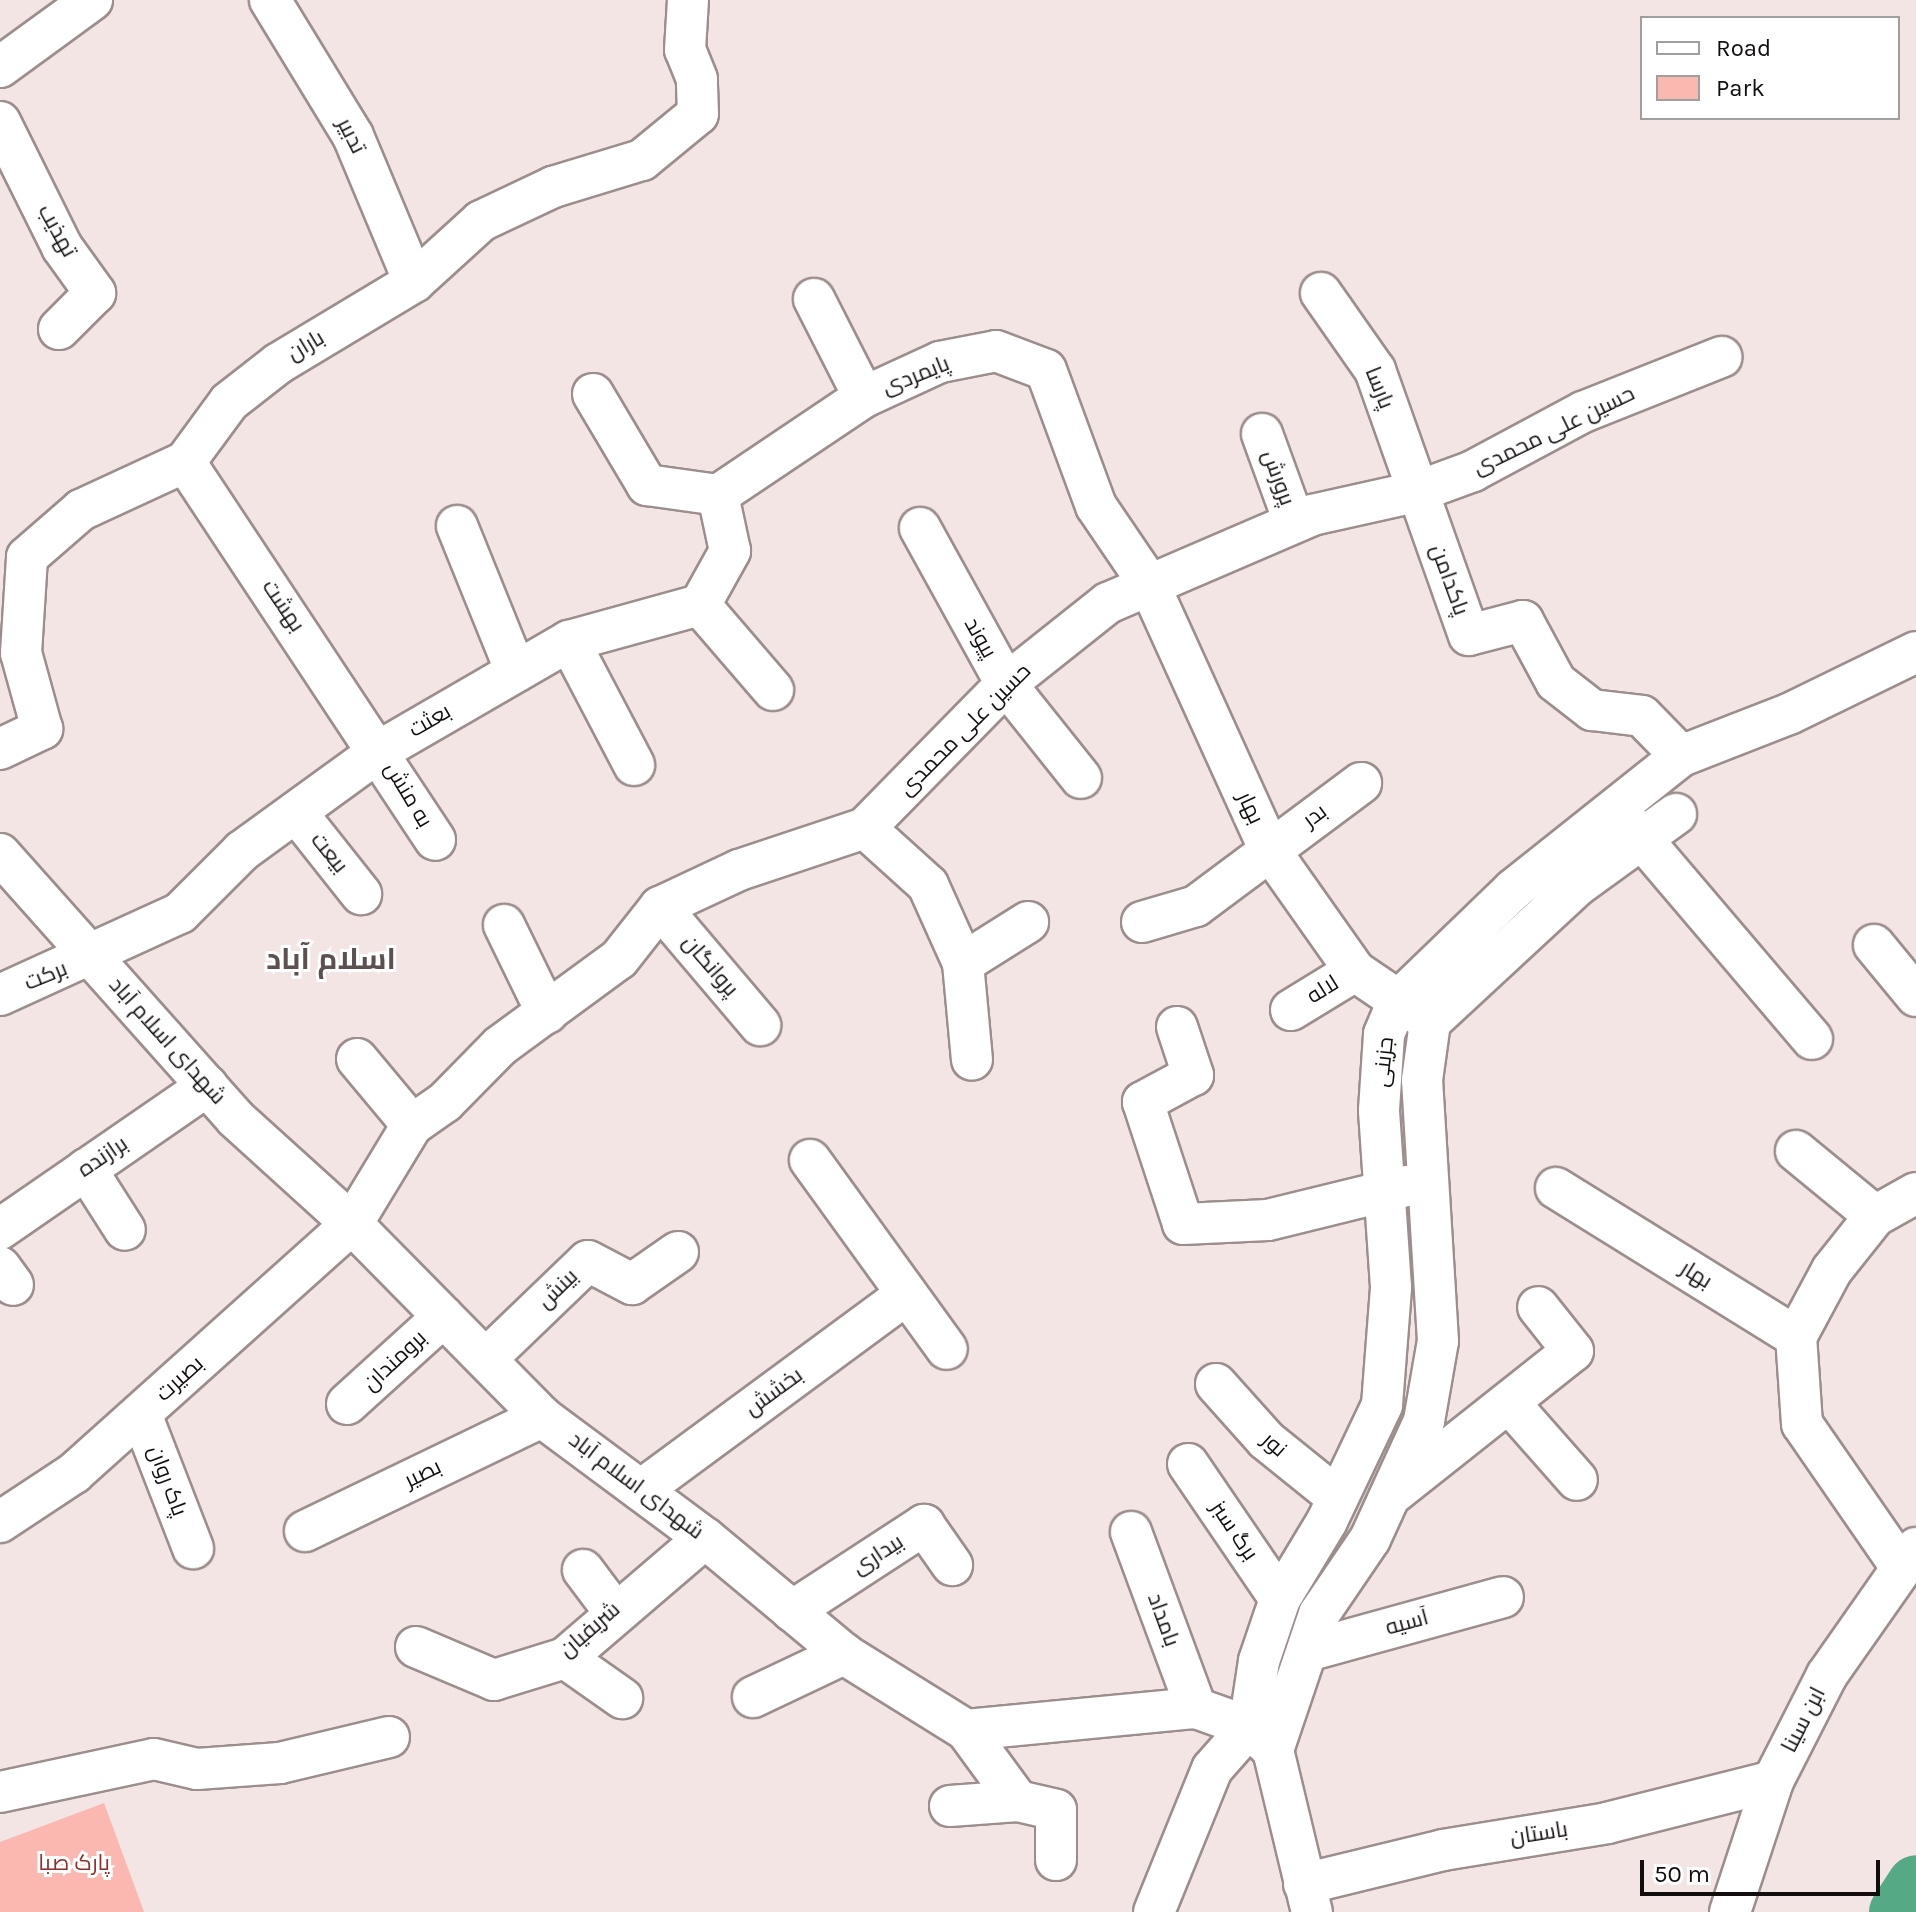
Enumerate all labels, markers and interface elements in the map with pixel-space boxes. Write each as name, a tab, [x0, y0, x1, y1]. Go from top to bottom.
legend	[1640, 16, 1900, 120]
text: Road	[1716, 34, 1771, 62]
text: Park	[1716, 74, 1765, 102]
street label: تدبیر	[331, 114, 371, 158]
street label: تهذیب	[32, 200, 82, 262]
street label: باران	[283, 325, 329, 367]
street label: پایمردی	[879, 351, 953, 401]
street label: پارسا	[1359, 363, 1399, 413]
street label: حسین علی محمدی	[1469, 380, 1639, 482]
street label: پرورش	[1256, 447, 1300, 509]
street label: پاکدامن	[1424, 541, 1474, 619]
street label: بهشت	[256, 575, 310, 637]
street label: پیوند	[958, 613, 1002, 663]
street label: حسین علی محمدی	[893, 658, 1037, 802]
street label: بعثت	[404, 698, 456, 744]
street label: به منش	[378, 757, 438, 833]
street label: بهار	[1231, 788, 1269, 828]
street label: بدر	[1298, 798, 1332, 834]
street label: بیعت	[305, 827, 353, 879]
street label: پروانگان	[676, 930, 744, 1002]
district label: اسلام آباد	[266, 941, 396, 977]
street label: برکت	[21, 955, 71, 997]
street label: لاله	[1302, 970, 1344, 1010]
street label: شهدای اسلام آباد	[103, 972, 231, 1110]
street label: جزینی	[1368, 1035, 1400, 1089]
street label: برازنده	[73, 1131, 133, 1183]
street label: بهار	[1675, 1255, 1717, 1295]
street label: بینش	[532, 1263, 584, 1315]
street label: برومندان	[358, 1325, 432, 1397]
street label: بصیرت	[151, 1351, 209, 1407]
street label: بخشش	[740, 1362, 808, 1422]
street label: شهدای اسلام آباد	[563, 1427, 709, 1545]
street label: نور	[1256, 1427, 1292, 1463]
street label: پاک روان	[142, 1442, 192, 1520]
street label: بصیر	[400, 1454, 446, 1494]
street label: برگ سبز	[1205, 1496, 1263, 1566]
street label: بیداری	[848, 1529, 908, 1581]
street label: بامداد	[1141, 1590, 1185, 1650]
street label: شریفیان	[554, 1596, 626, 1664]
street label: آسیه	[1383, 1605, 1431, 1641]
street label: ابن سینا	[1776, 1683, 1832, 1757]
street label: باستان	[1508, 1816, 1570, 1852]
scale bar	[1644, 1844, 1884, 1894]
park label: پارک صبا	[38, 1851, 110, 1877]
text: 50 m	[1654, 1860, 1710, 1888]

